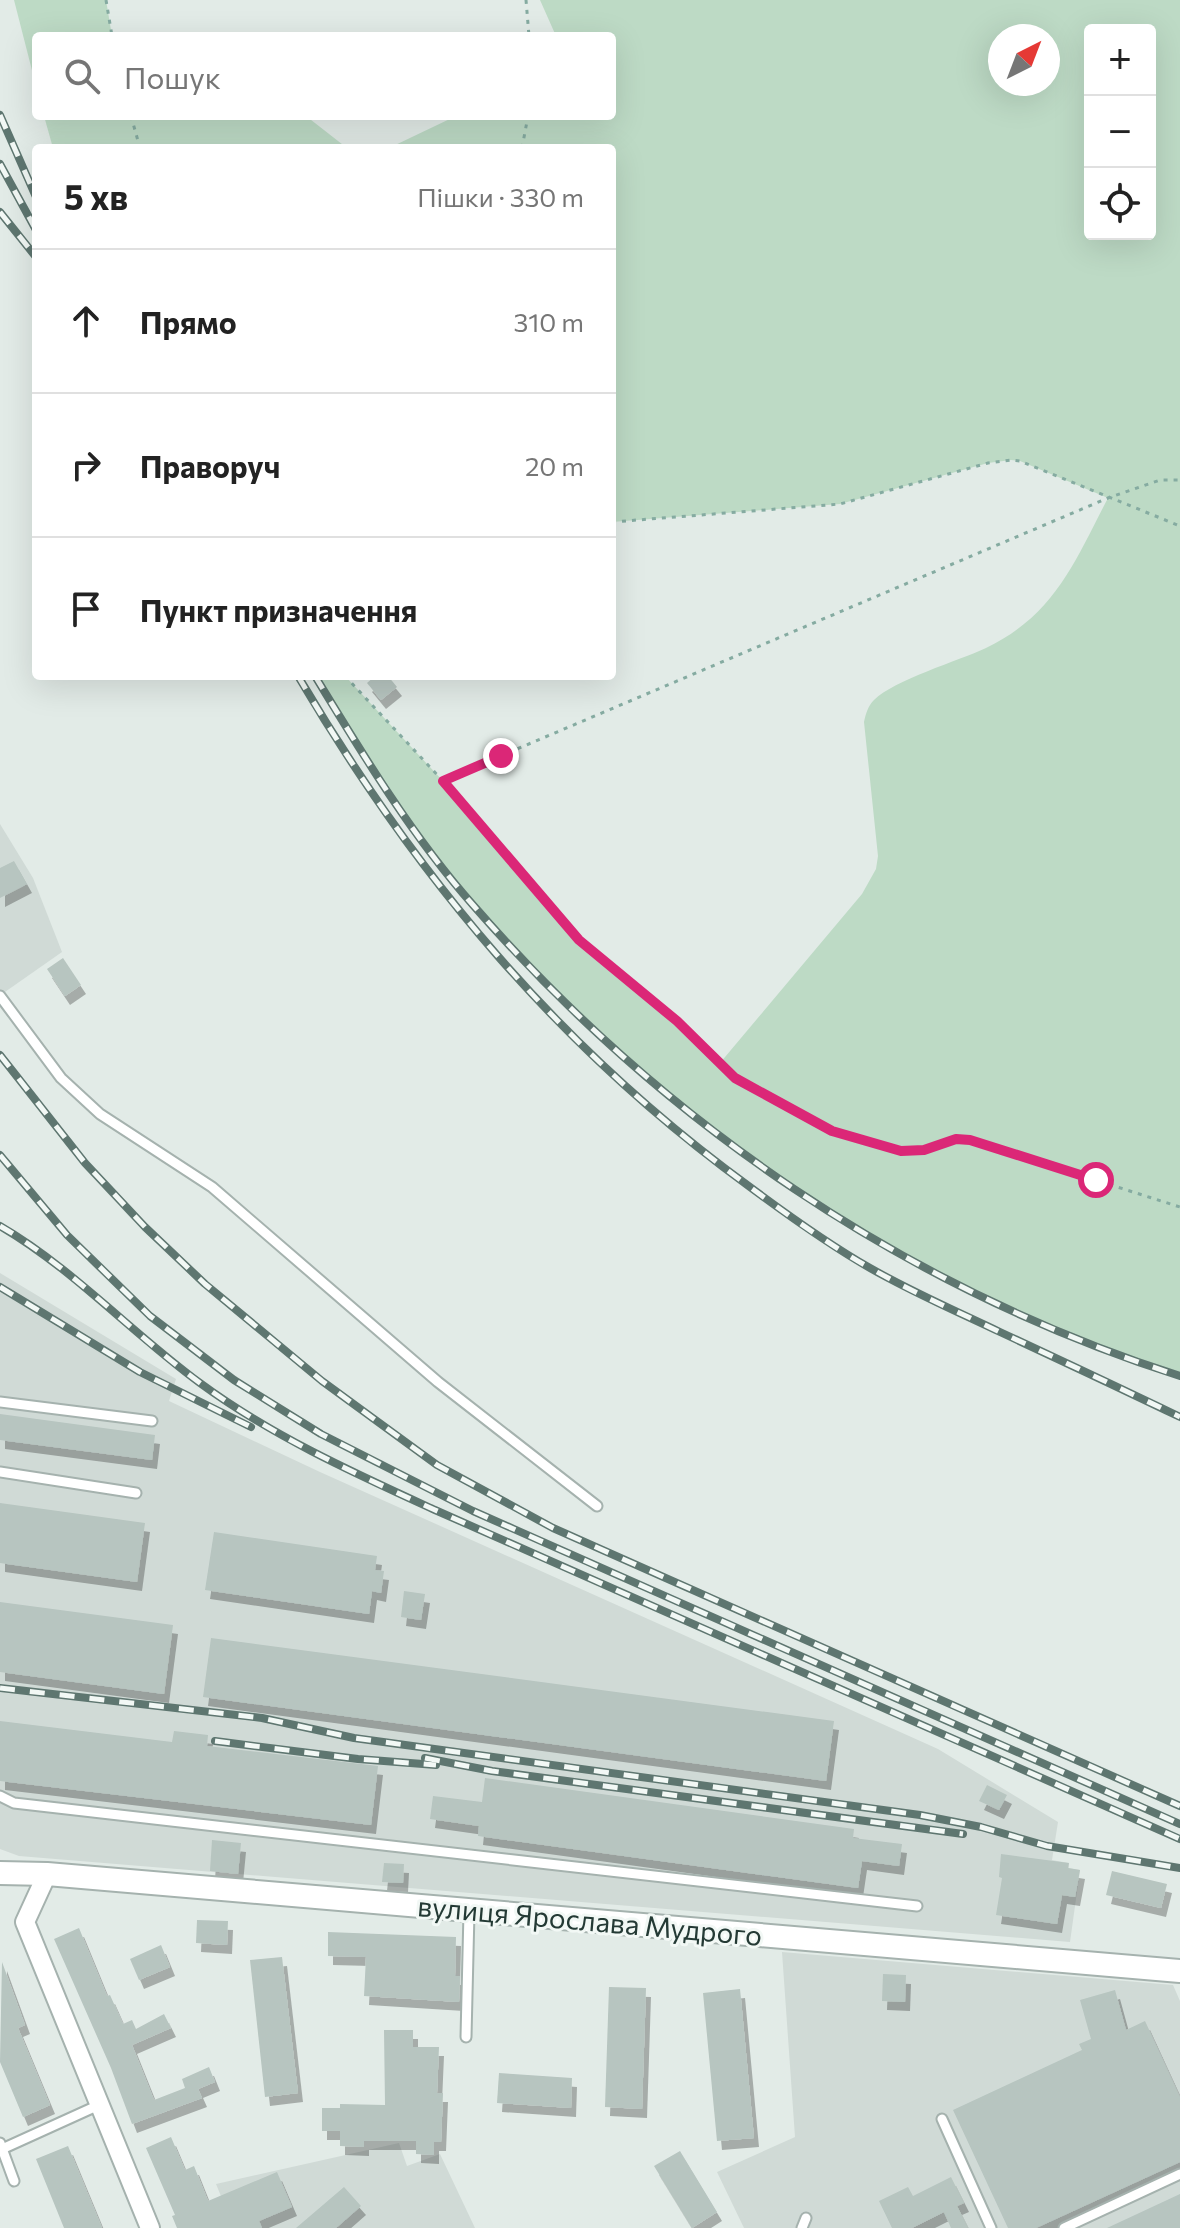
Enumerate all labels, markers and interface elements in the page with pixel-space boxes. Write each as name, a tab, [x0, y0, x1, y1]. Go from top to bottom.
north arrow	[988, 24, 1060, 96]
map controls	[1084, 24, 1156, 240]
button: +	[1084, 24, 1156, 96]
search box	[32, 32, 616, 120]
icon: search	[60, 54, 104, 98]
text: Пошук	[124, 58, 221, 95]
button: −	[1084, 96, 1156, 168]
button: locate	[1084, 168, 1156, 240]
text: 5 хв	[64, 175, 128, 217]
text: Пішки · 330 m	[417, 181, 584, 212]
icon: ahead	[64, 299, 108, 343]
text: Прямо	[140, 303, 237, 340]
text: 310 m	[513, 306, 584, 337]
icon: right	[64, 443, 108, 487]
text: Праворуч	[140, 447, 280, 484]
text: 20 m	[525, 450, 584, 481]
icon: arrive	[64, 587, 108, 631]
text: Пункт призначення	[140, 591, 417, 628]
route end	[483, 738, 519, 774]
route start	[1078, 1162, 1114, 1198]
street label: вулиця Ярослава Мудрого	[416, 1888, 764, 1952]

